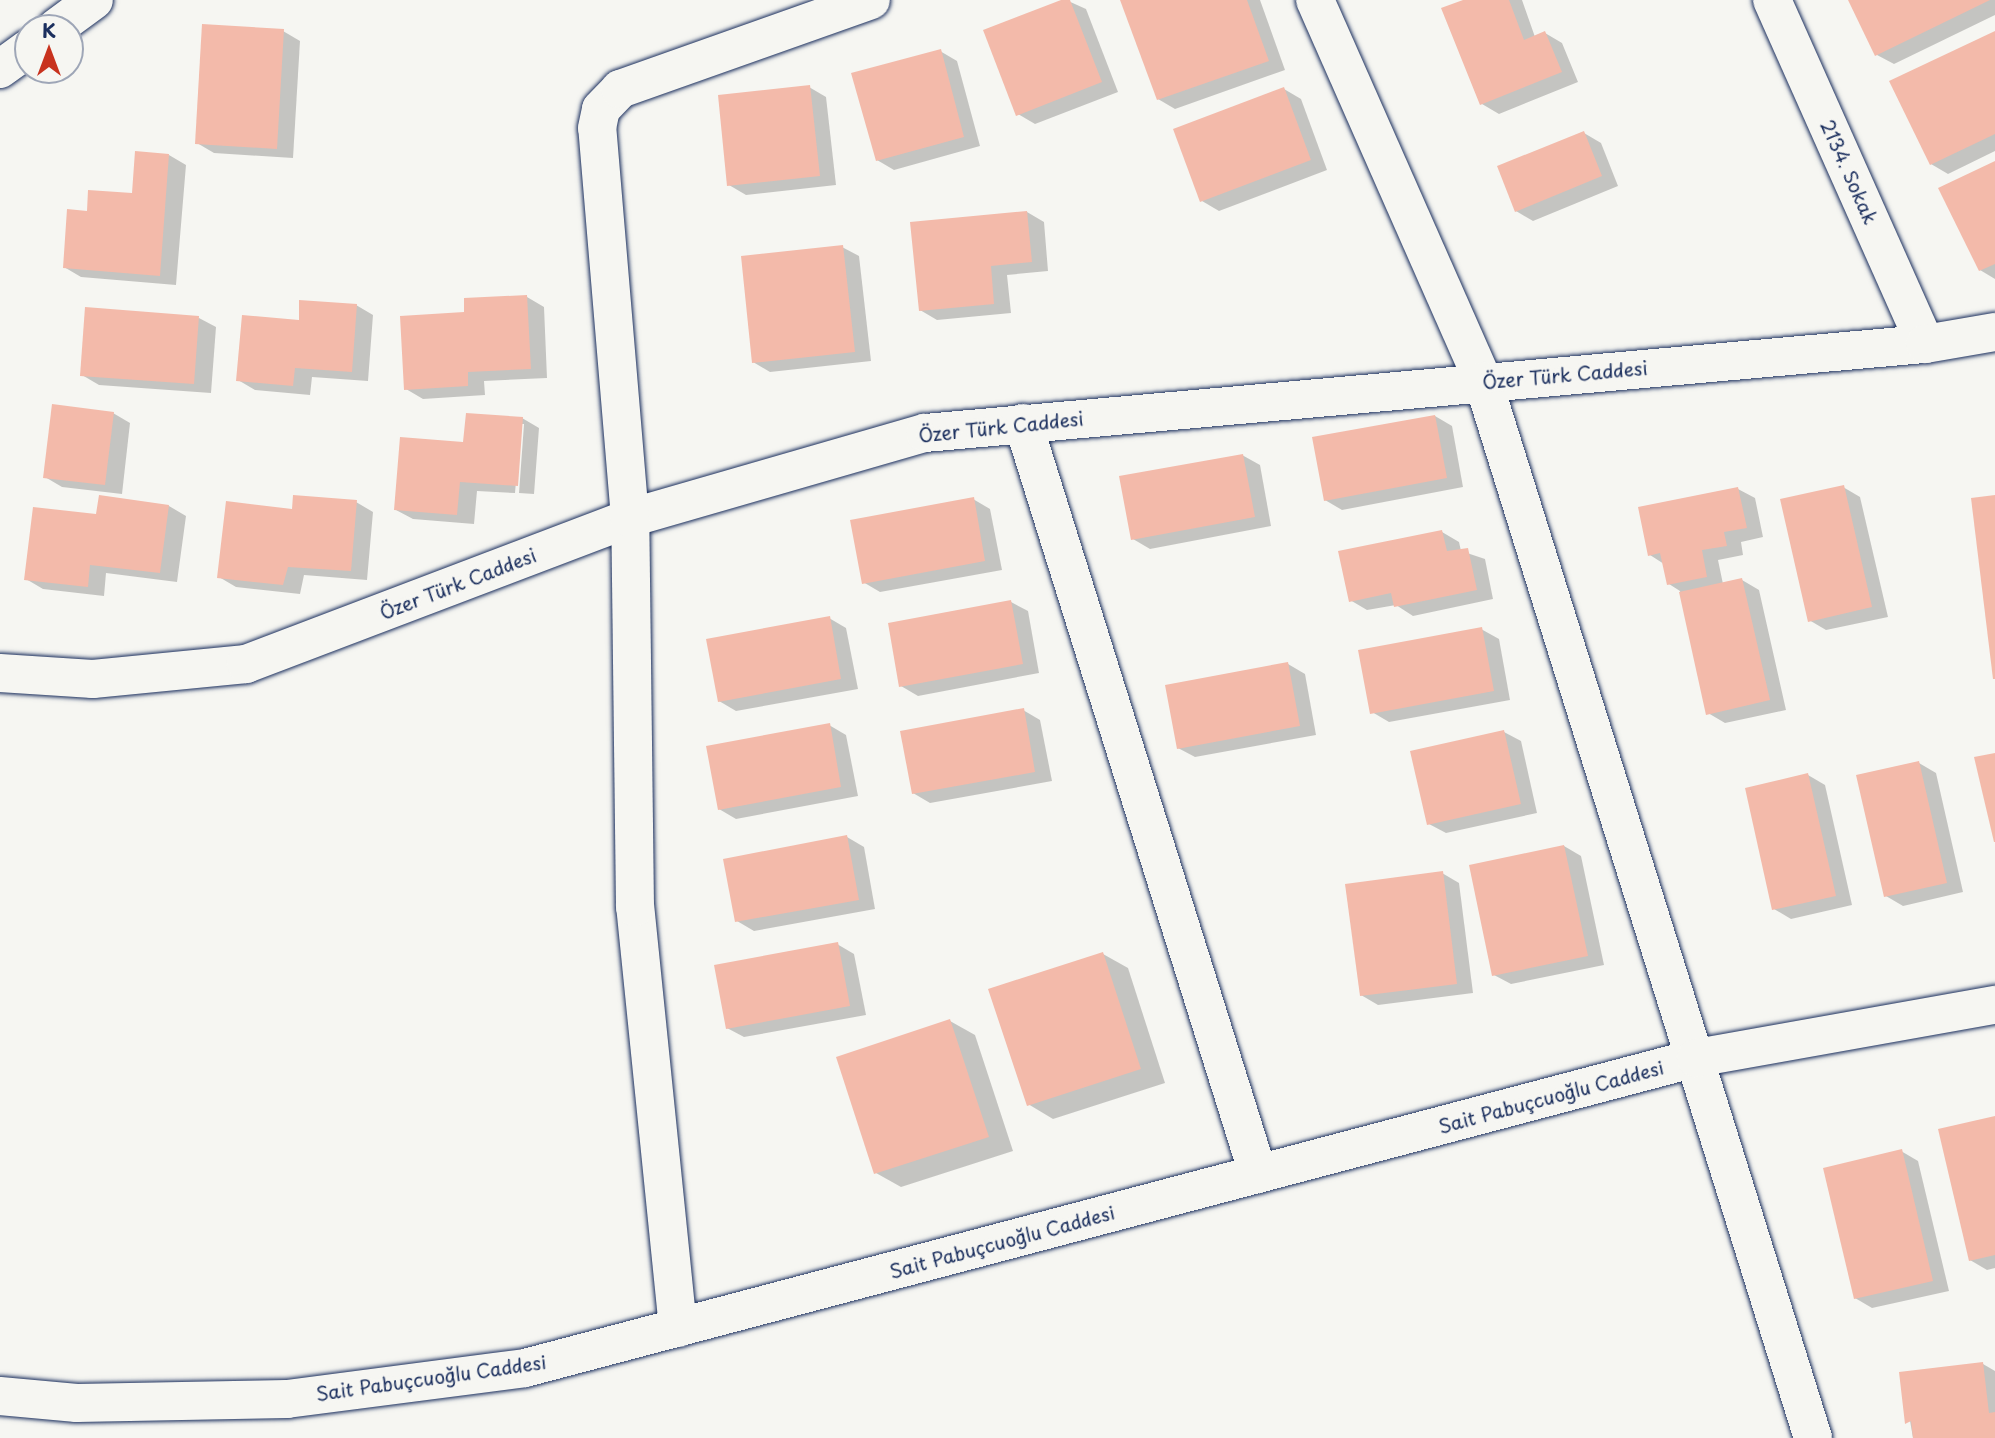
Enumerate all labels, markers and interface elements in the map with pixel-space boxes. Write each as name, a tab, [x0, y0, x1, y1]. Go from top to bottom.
north arrow	[14, 14, 84, 84]
text: K	[42, 16, 56, 44]
street label: 2134. Sokak	[1816, 116, 1882, 228]
street label: Özer Türk Caddesi	[1480, 356, 1650, 394]
street label: Özer Türk Caddesi	[916, 407, 1086, 447]
street label: Özer Türk Caddesi	[375, 543, 541, 625]
street label: Sait Pabuçcuoğlu Caddesi	[1435, 1056, 1667, 1138]
street label: Sait Pabuçcuoğlu Caddesi	[886, 1201, 1118, 1283]
street label: Sait Pabuçcuoğlu Caddesi	[313, 1350, 549, 1406]

